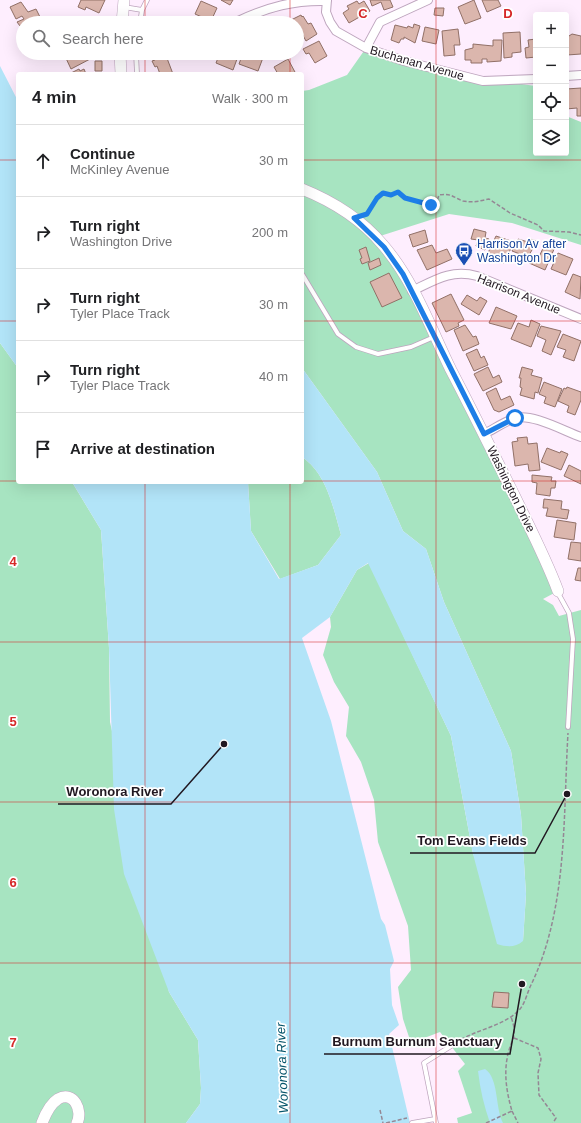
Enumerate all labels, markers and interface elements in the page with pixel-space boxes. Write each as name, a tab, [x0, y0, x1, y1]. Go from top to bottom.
text: C	[358, 6, 368, 21]
text: D	[503, 6, 513, 21]
map controls	[533, 12, 569, 156]
button: +	[533, 12, 569, 48]
search box	[16, 16, 304, 60]
icon: search	[30, 27, 52, 49]
text: Search here	[62, 30, 144, 47]
street label: Buchanan Avenue	[368, 43, 466, 83]
button: −	[533, 48, 569, 84]
button: locate	[533, 84, 569, 120]
text: 4 min	[32, 88, 76, 107]
text: Walk · 300 m	[212, 91, 288, 106]
button: layers	[533, 120, 569, 156]
text: Continue	[70, 145, 135, 162]
icon: ahead	[32, 150, 54, 172]
text: 30 m	[259, 153, 288, 168]
text: McKinley Avenue	[70, 162, 170, 177]
route end	[422, 196, 440, 214]
text: Turn right	[70, 217, 140, 234]
icon: right	[32, 222, 54, 244]
text: 200 m	[252, 225, 288, 240]
text: Washington Drive	[70, 234, 172, 249]
place label: Harrison Av after Washington Dr	[477, 237, 566, 265]
bus stop icon: Harrison Av after Washington Dr	[454, 241, 474, 266]
street label: Harrison Avenue	[475, 271, 563, 317]
text: Turn right	[70, 289, 140, 306]
icon: right	[32, 294, 54, 316]
text: 30 m	[259, 297, 288, 312]
text: Tyler Place Track	[70, 306, 170, 321]
text: Turn right	[70, 361, 140, 378]
icon: right	[32, 366, 54, 388]
text: 40 m	[259, 369, 288, 384]
text: Tyler Place Track	[70, 378, 170, 393]
route start	[506, 409, 524, 427]
icon: arrive	[32, 438, 54, 460]
text: Arrive at destination	[70, 440, 215, 457]
street label: Washington Drive	[484, 444, 538, 535]
text: 4	[9, 554, 17, 569]
text: 5	[9, 714, 17, 729]
callout: Woronora River	[58, 779, 171, 804]
text: Woronora River	[66, 784, 164, 799]
callout: Tom Evans Fields	[410, 828, 535, 853]
text: Tom Evans Fields	[417, 833, 527, 848]
text: 6	[9, 875, 17, 890]
water label: Woronora River	[273, 1022, 291, 1114]
callout: Burnum Burnum Sanctuary	[324, 1029, 510, 1054]
text: Burnum Burnum Sanctuary	[332, 1034, 503, 1049]
text: 7	[9, 1035, 17, 1050]

